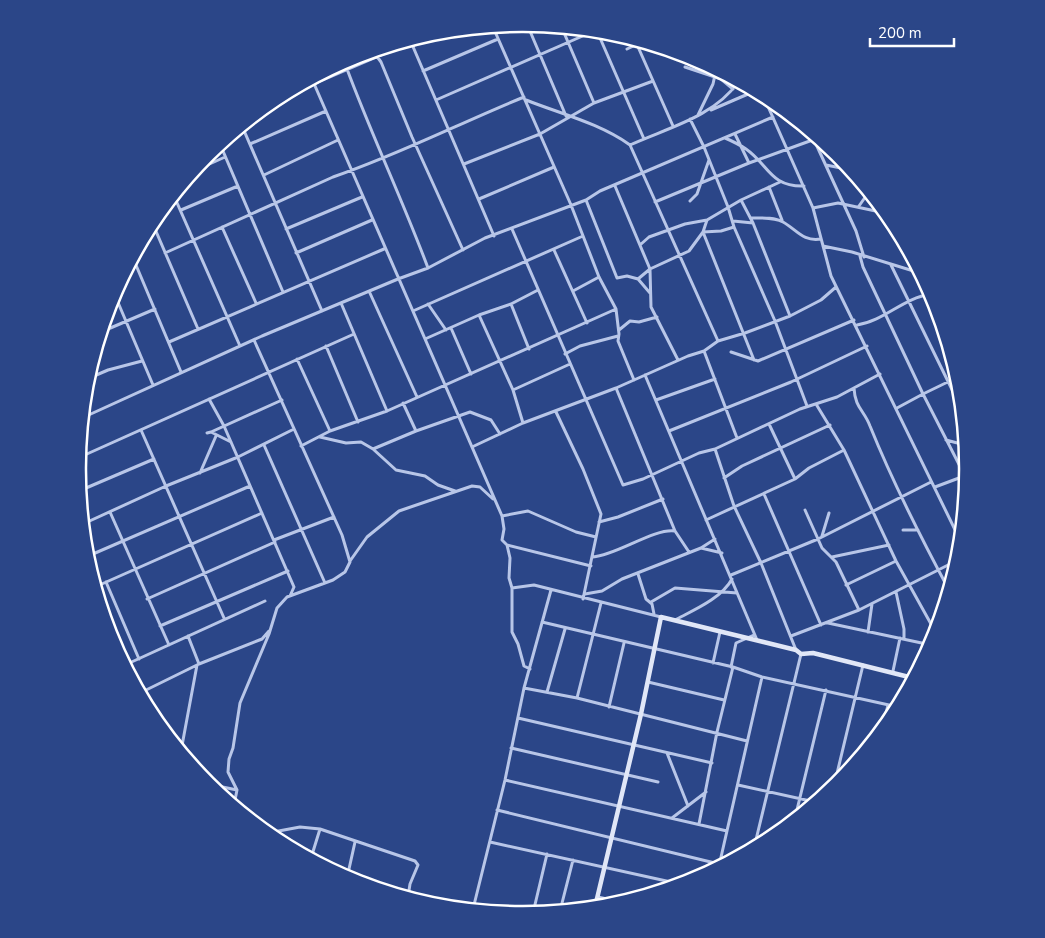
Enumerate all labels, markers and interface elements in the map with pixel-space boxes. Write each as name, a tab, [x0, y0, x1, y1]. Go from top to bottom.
scale bar	[870, 15, 954, 47]
text: 200 m	[878, 23, 922, 43]

